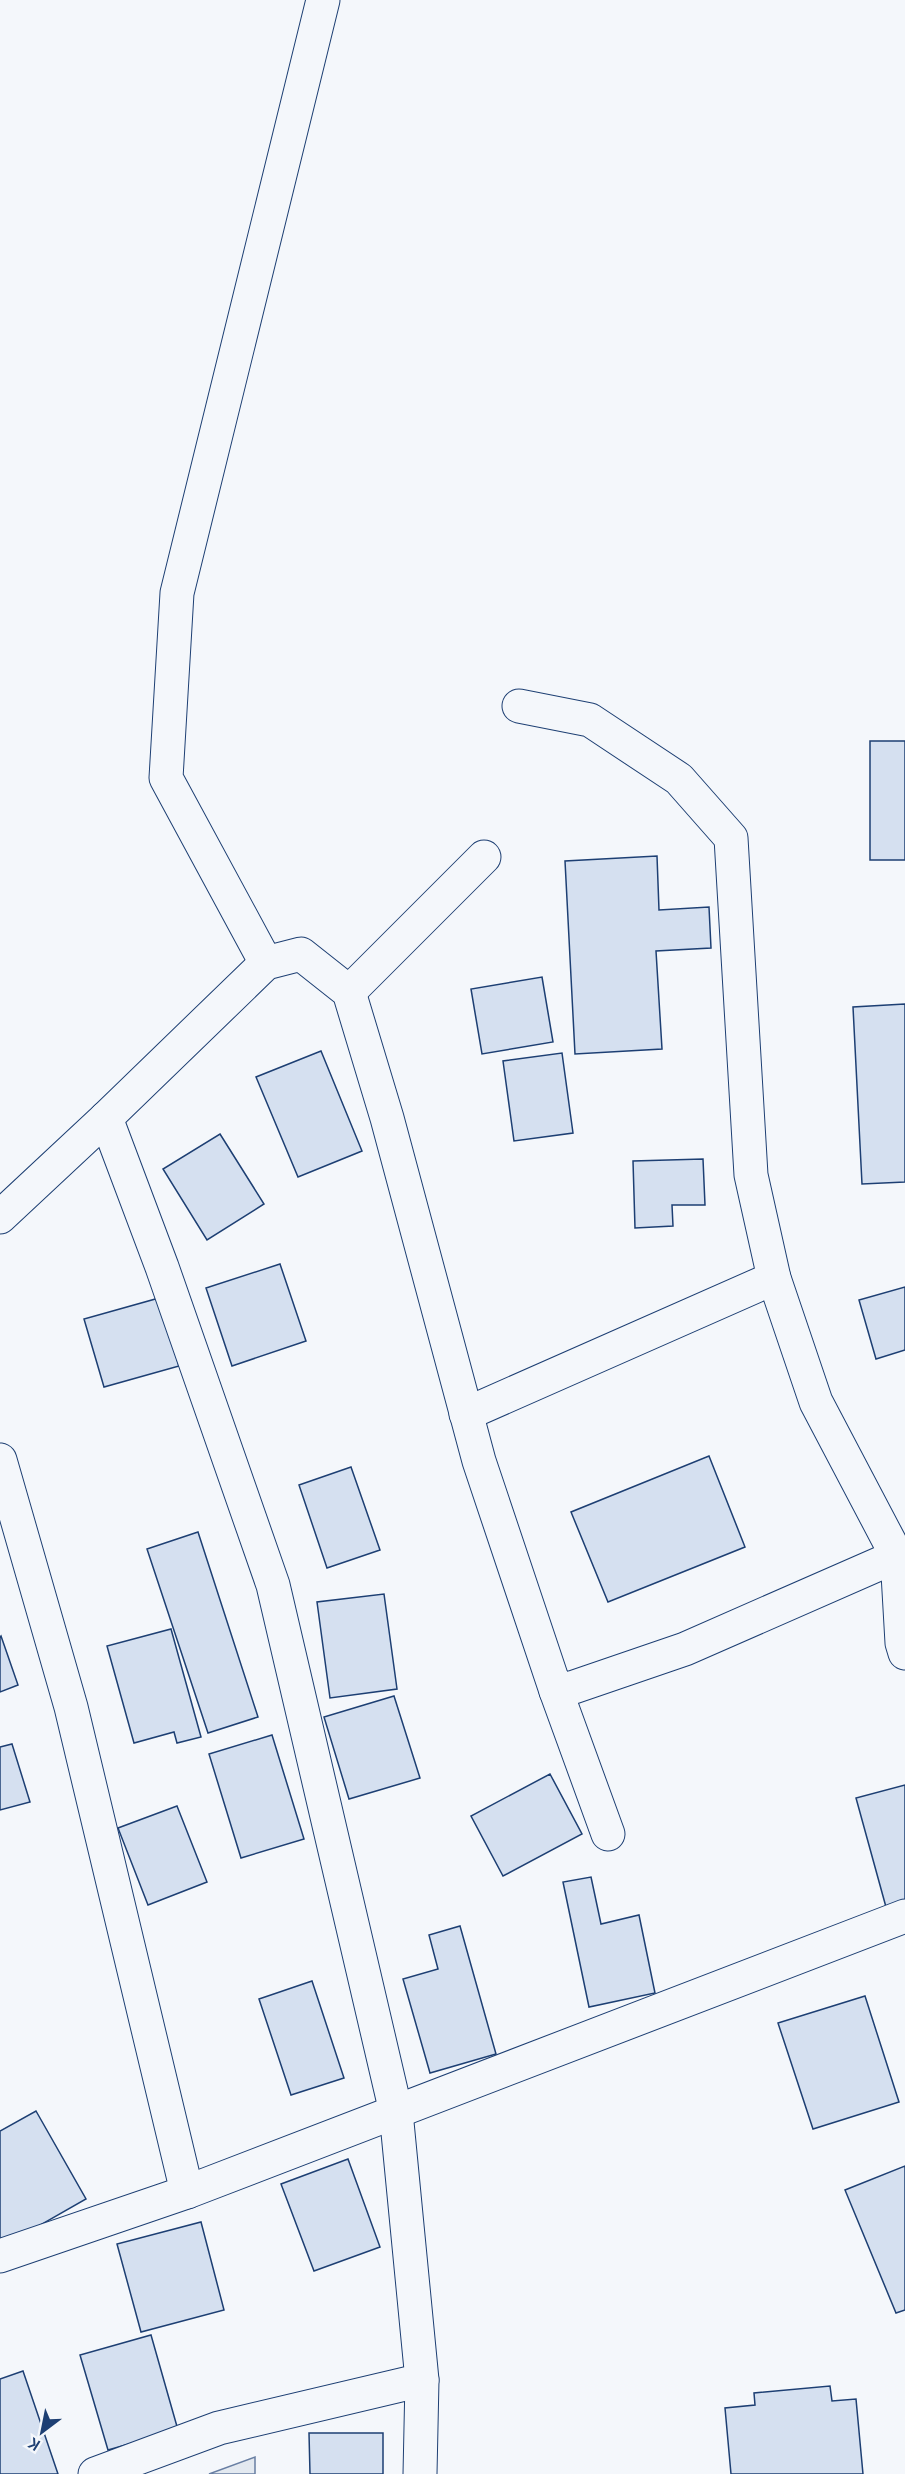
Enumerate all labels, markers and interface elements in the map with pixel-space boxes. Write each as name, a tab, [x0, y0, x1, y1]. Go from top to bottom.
north arrow	[12, 2402, 72, 2462]
text: K	[25, 2434, 44, 2455]

